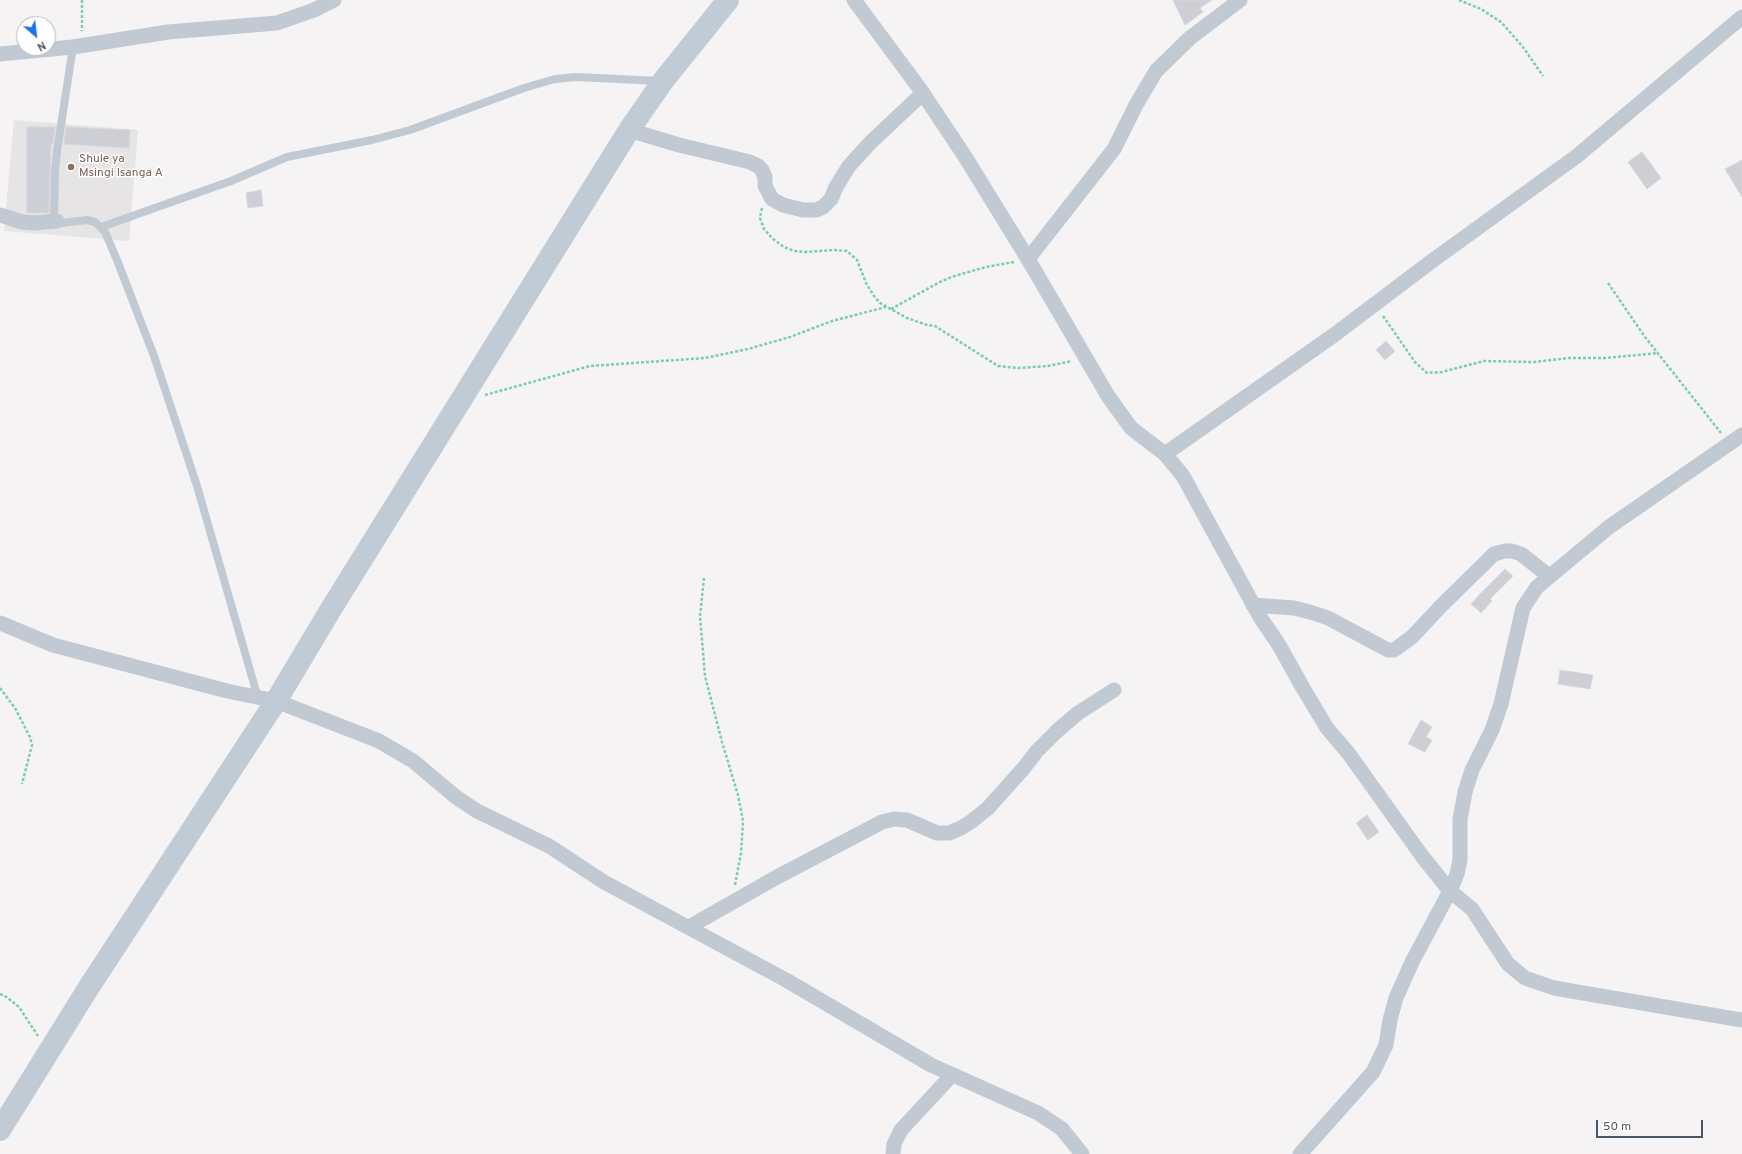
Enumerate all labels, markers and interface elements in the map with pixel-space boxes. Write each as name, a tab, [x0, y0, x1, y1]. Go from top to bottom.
north arrow	[16, 16, 56, 56]
text: N	[34, 38, 48, 54]
place label: Shule ya Msingi Isanga A	[79, 153, 163, 181]
marker: Shule ya Msingi Isanga A	[66, 162, 76, 172]
scale bar	[1598, 1112, 1705, 1138]
text: 50 m	[1603, 1119, 1631, 1135]

